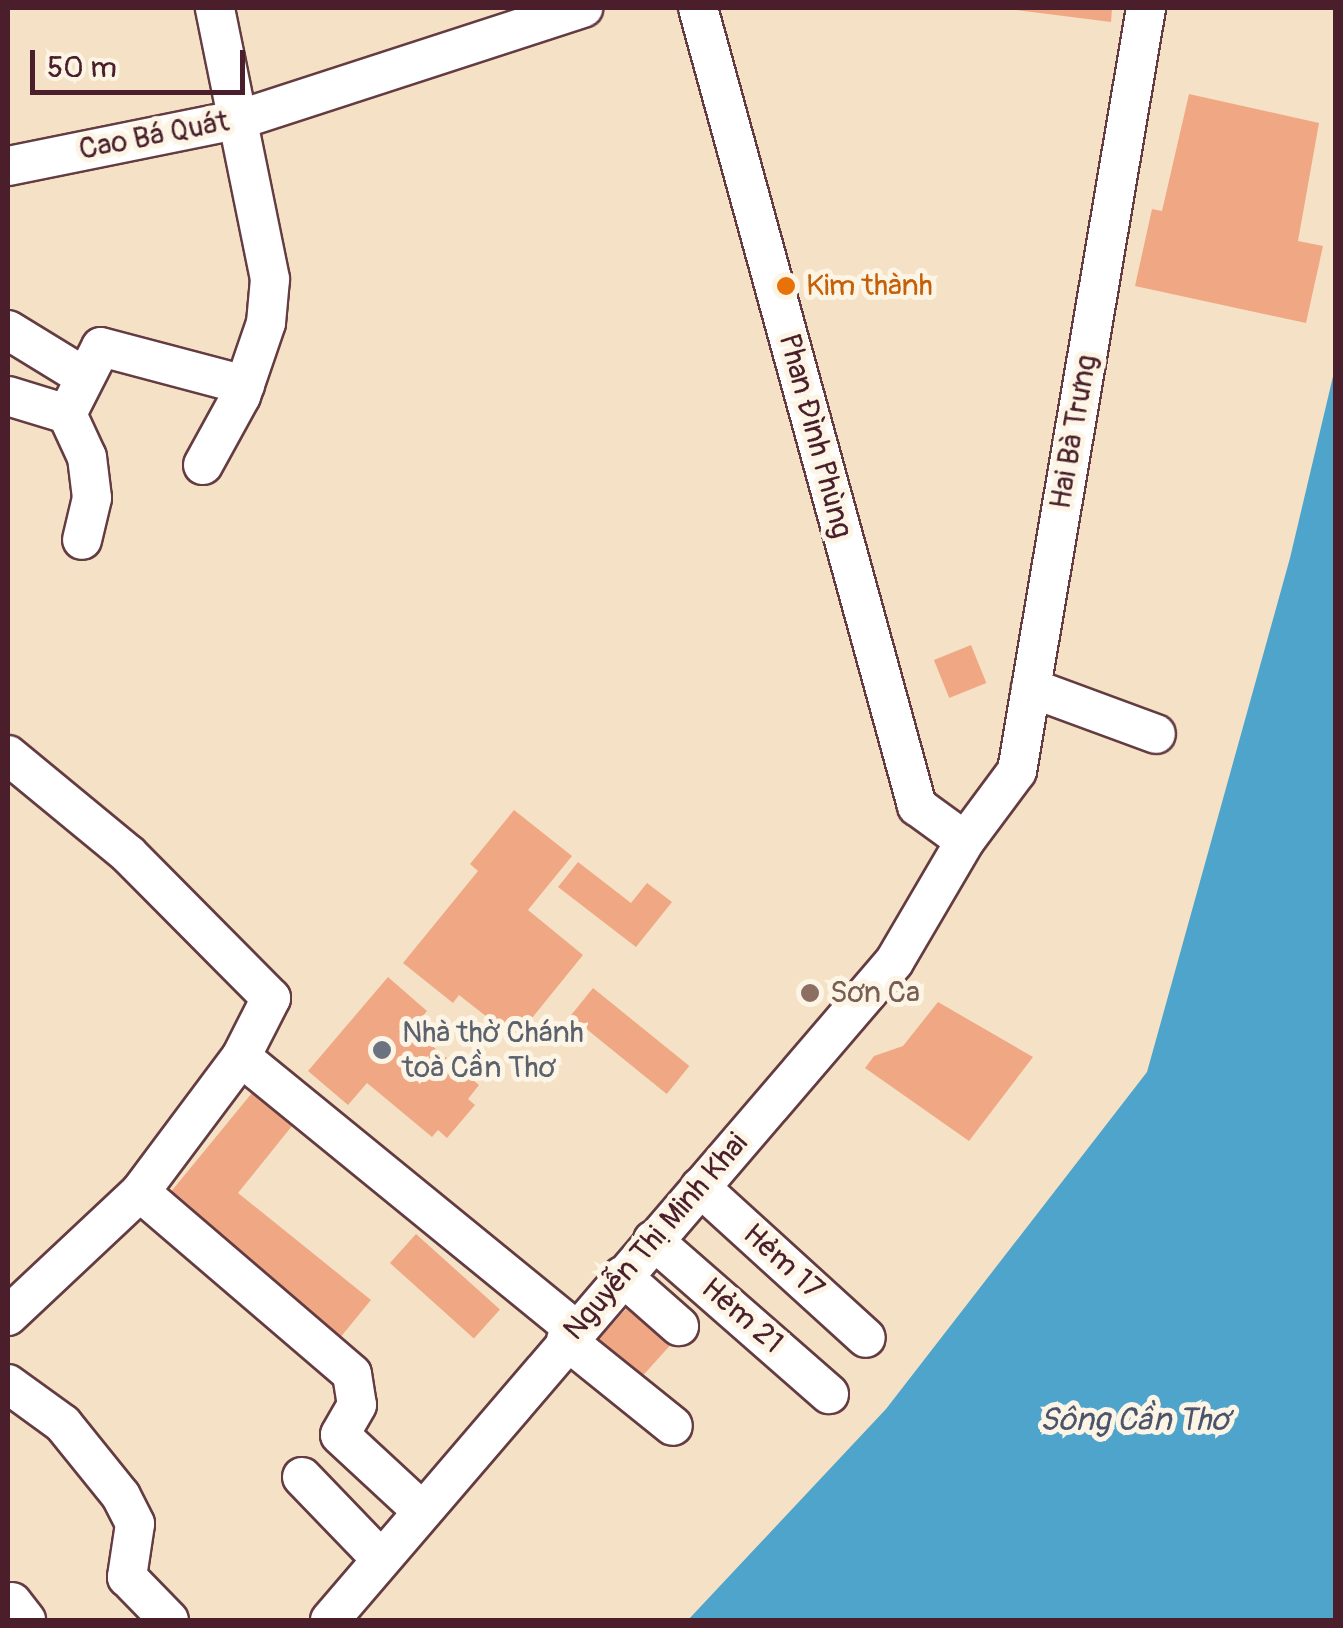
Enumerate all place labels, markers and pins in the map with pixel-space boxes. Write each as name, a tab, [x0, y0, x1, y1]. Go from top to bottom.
place label: Kim thành	[806, 268, 933, 304]
marker: Kim thành	[775, 275, 797, 297]
place label: Sơn Ca	[830, 975, 920, 1011]
marker: Sơn Ca	[799, 982, 821, 1004]
place label: Nhà thờ Chánh toà Cần Thơ	[402, 1015, 584, 1086]
marker: Nhà thờ Chánh toà Cần Thơ	[371, 1039, 393, 1061]

